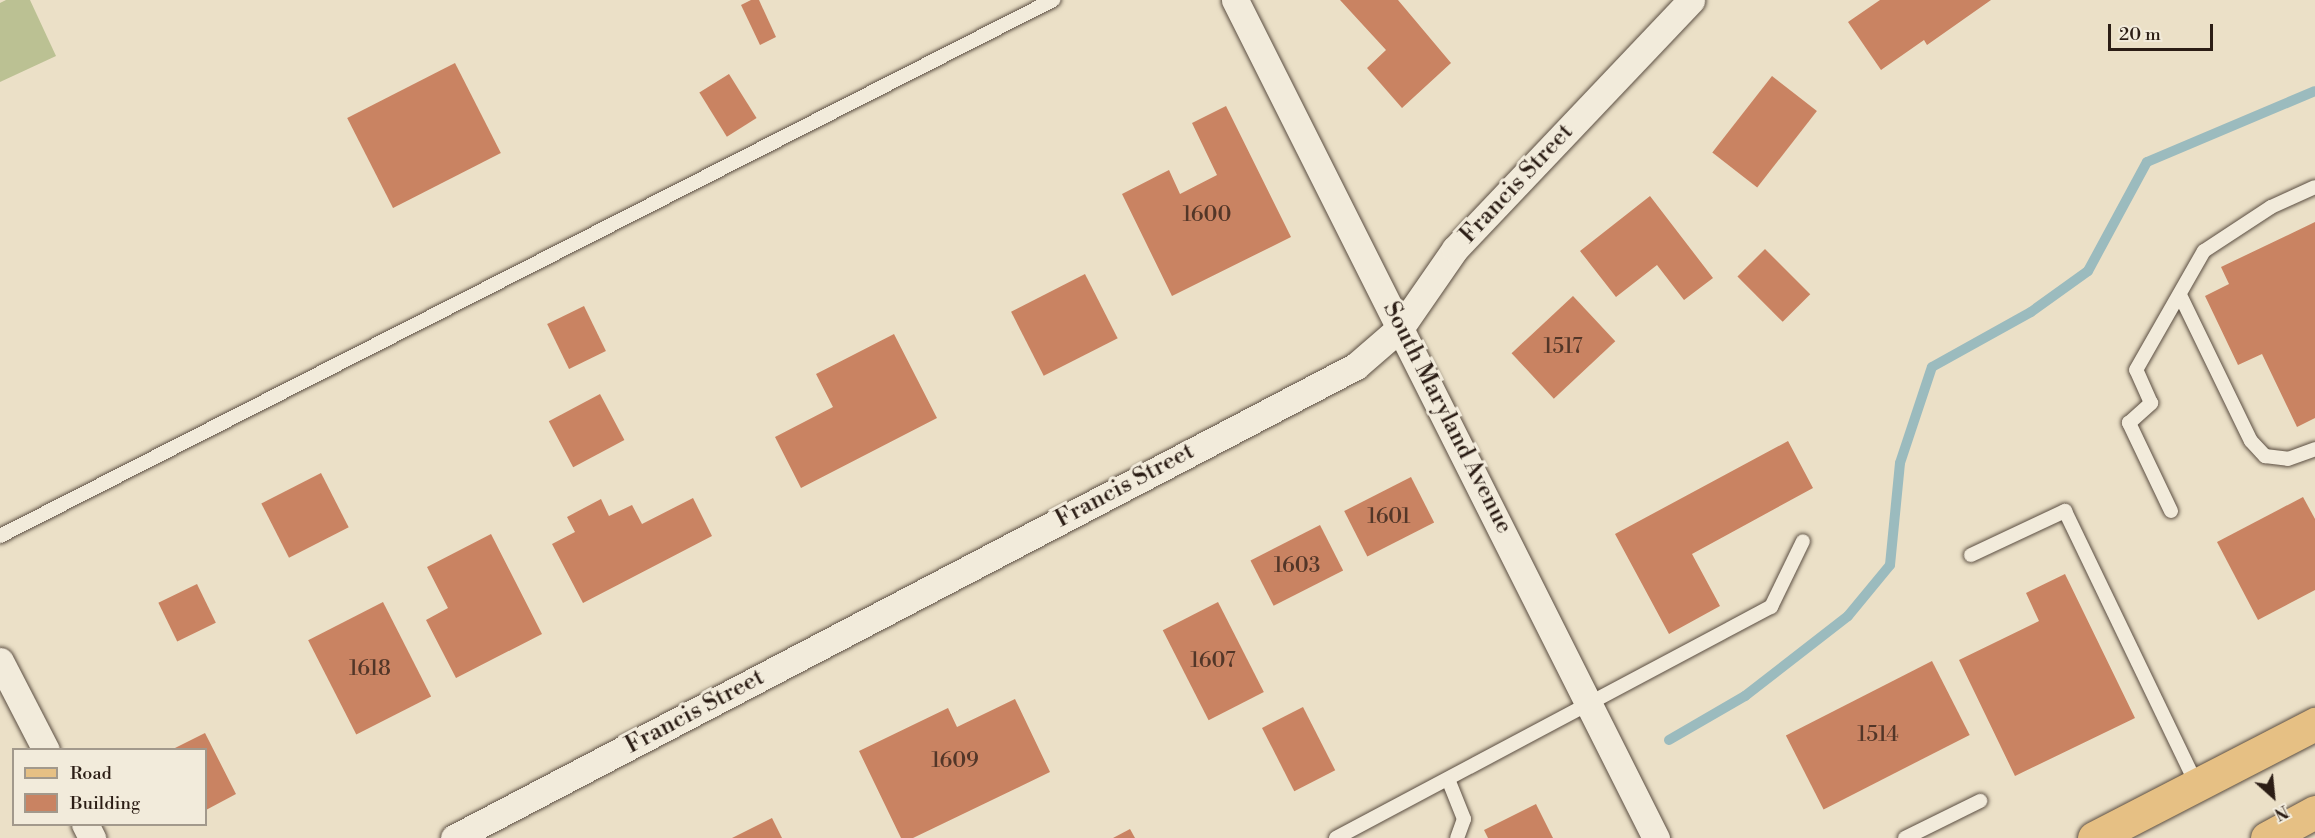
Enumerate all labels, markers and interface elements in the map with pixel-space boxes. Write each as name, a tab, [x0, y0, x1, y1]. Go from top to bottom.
scale bar	[2111, 12, 2216, 50]
text: 20 m	[2119, 23, 2161, 46]
street label: Francis Street	[1454, 118, 1580, 250]
house number: 1600	[1183, 202, 1231, 228]
street label: South Maryland Avenue	[1376, 297, 1518, 539]
house number: 1517	[1543, 334, 1583, 360]
street label: Francis Street	[1051, 437, 1199, 535]
house number: 1601	[1367, 504, 1411, 530]
house number: 1603	[1274, 553, 1320, 579]
house number: 1607	[1190, 648, 1236, 674]
house number: 1618	[349, 656, 391, 682]
street label: Francis Street	[621, 663, 769, 761]
house number: 1514	[1857, 722, 1899, 748]
legend	[12, 748, 207, 826]
house number: 1609	[931, 748, 979, 774]
text: Road	[70, 762, 112, 785]
north arrow	[2243, 766, 2303, 826]
text: Building	[70, 792, 140, 815]
text: N	[2271, 800, 2291, 824]

